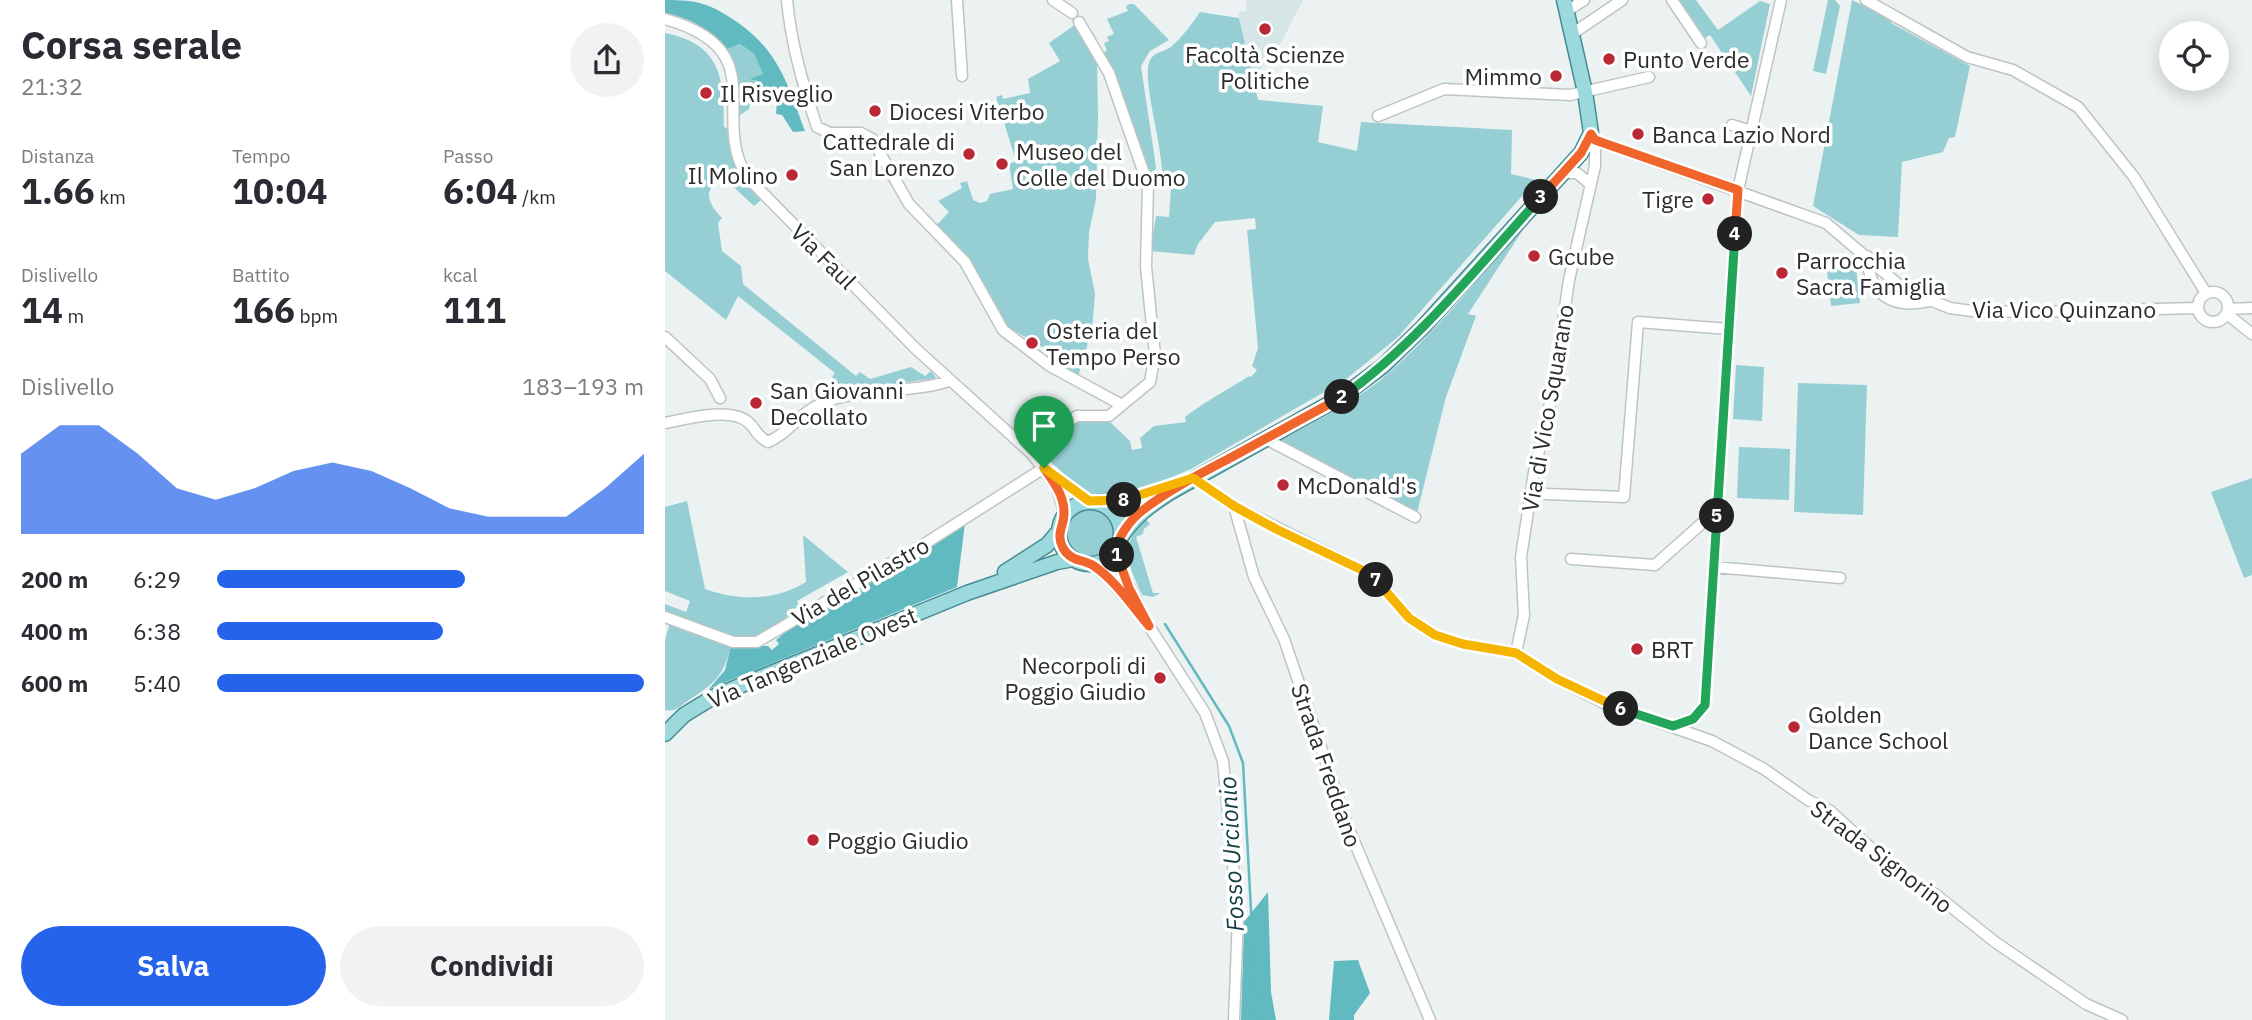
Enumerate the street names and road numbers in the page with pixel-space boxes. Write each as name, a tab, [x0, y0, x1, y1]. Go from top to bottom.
street label: Via Faul	[785, 217, 863, 295]
street label: Via Vico Quinzano	[1972, 294, 2156, 324]
street label: Via di Vico Squarano	[1514, 302, 1580, 514]
street label: Via del Pilastro	[786, 530, 934, 632]
street label: Via Tangenziale Ovest	[703, 599, 921, 715]
street label: Strada Freddano	[1285, 679, 1369, 851]
street label: Strada Signorino	[1805, 793, 1959, 919]

